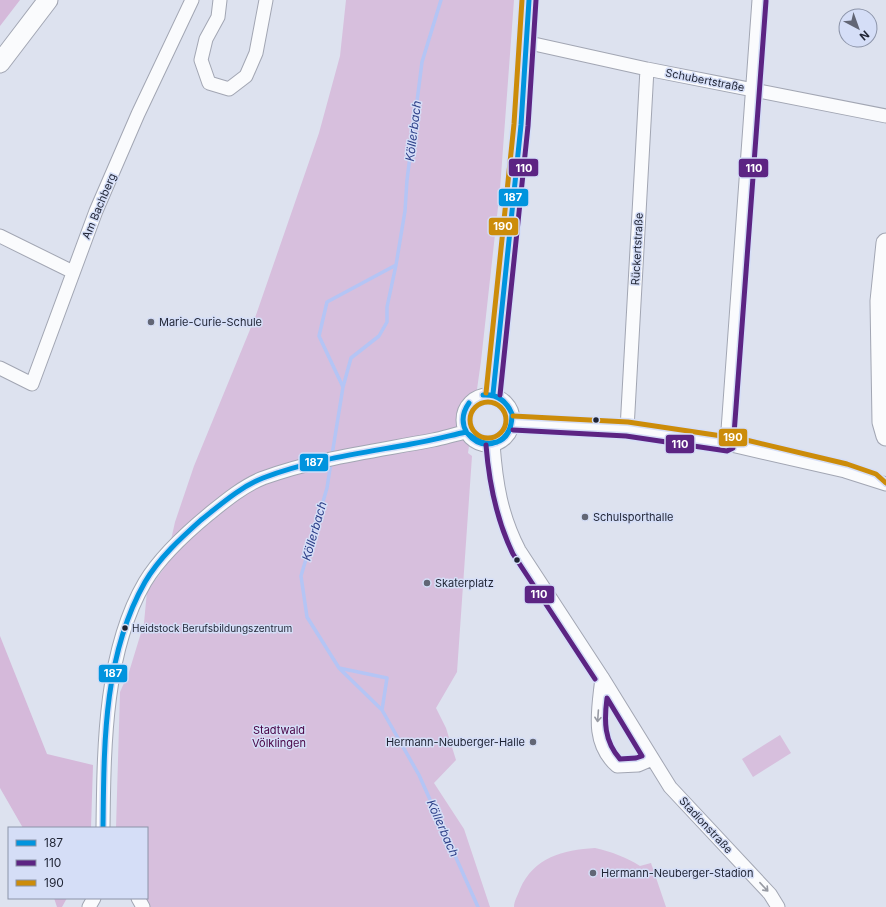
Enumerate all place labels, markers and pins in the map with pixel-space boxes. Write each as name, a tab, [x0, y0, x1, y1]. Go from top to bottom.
place label: Marie-Curie-Schule	[159, 315, 262, 329]
marker: Marie-Curie-Schule	[146, 317, 156, 327]
unlabelled marker	[591, 415, 601, 425]
place label: Schulsporthalle	[593, 510, 674, 524]
marker: Schulsporthalle	[580, 512, 590, 522]
unlabelled marker	[512, 555, 522, 565]
place label: Skaterplatz	[435, 576, 494, 590]
marker: Skaterplatz	[422, 578, 432, 588]
place label: Heidstock Berufsbildungszentrum	[132, 622, 292, 634]
marker: Heidstock Berufsbildungszentrum	[120, 623, 130, 633]
place label: Hermann-Neuberger-Halle	[386, 735, 525, 749]
marker: Hermann-Neuberger-Halle	[528, 737, 538, 747]
place label: Hermann-Neuberger-Stadion	[601, 866, 753, 880]
marker: Hermann-Neuberger-Stadion	[588, 868, 598, 878]

